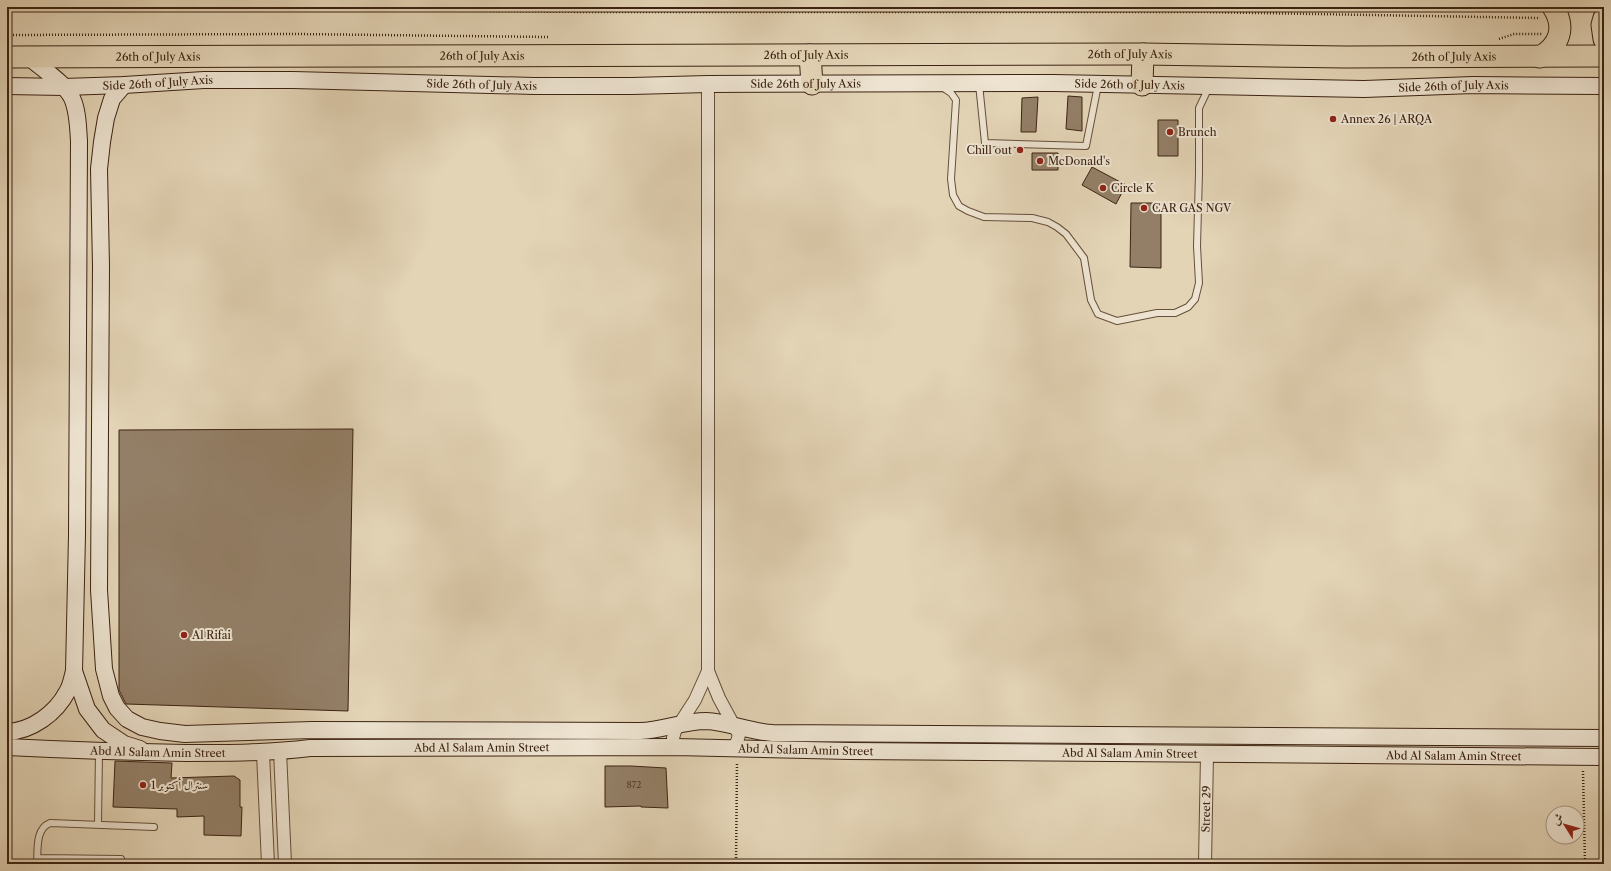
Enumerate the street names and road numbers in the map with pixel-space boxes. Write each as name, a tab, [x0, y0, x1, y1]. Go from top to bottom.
street label: 26th of July Axis	[1088, 47, 1173, 61]
street label: 26th of July Axis	[764, 48, 849, 62]
street label: 26th of July Axis	[116, 49, 201, 64]
street label: 26th of July Axis	[440, 49, 525, 63]
street label: 26th of July Axis	[1412, 49, 1497, 64]
street label: Side 26th of July Axis	[102, 73, 213, 93]
street label: Side 26th of July Axis	[426, 76, 537, 93]
street label: Side 26th of July Axis	[1074, 76, 1185, 93]
street label: Side 26th of July Axis	[750, 77, 861, 91]
street label: Side 26th of July Axis	[1398, 78, 1509, 95]
street label: Abd Al Salam Amin Street	[413, 740, 550, 755]
street label: Abd Al Salam Amin Street	[737, 741, 874, 758]
street label: Abd Al Salam Amin Street	[89, 744, 226, 760]
street label: Abd Al Salam Amin Street	[1061, 746, 1198, 761]
street label: Abd Al Salam Amin Street	[1385, 748, 1522, 763]
street label: Street 29	[1199, 785, 1213, 833]

